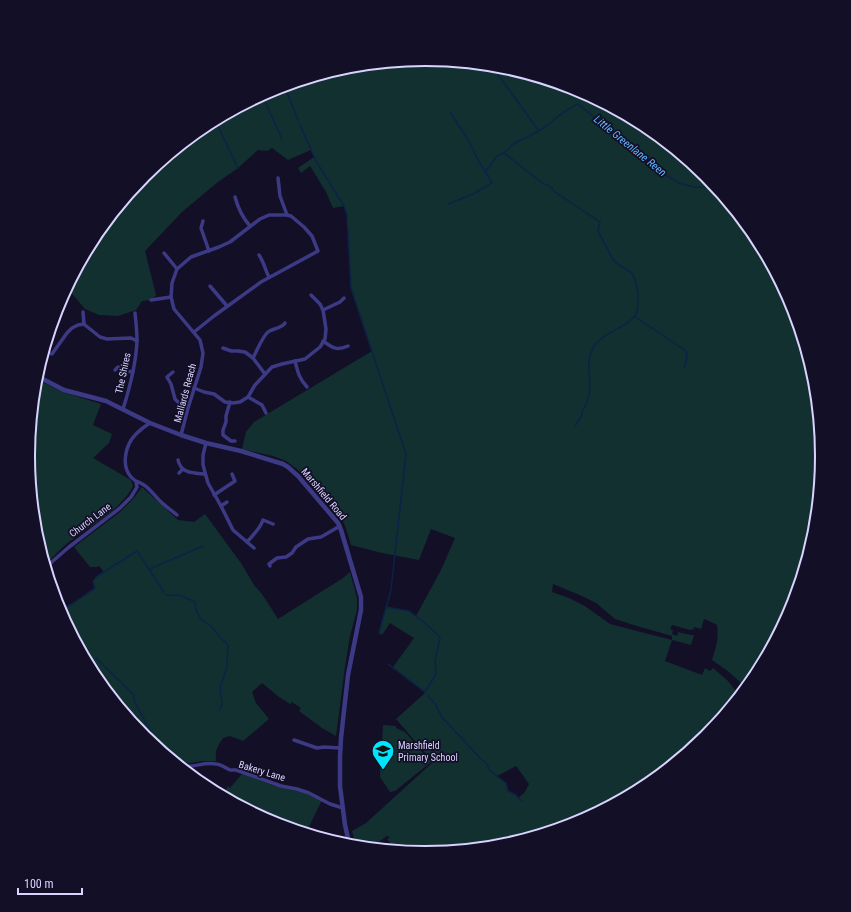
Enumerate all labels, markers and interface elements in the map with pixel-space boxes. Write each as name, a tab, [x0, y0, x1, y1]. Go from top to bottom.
water label: Little Greenlane Reen	[591, 113, 669, 179]
street label: The Shires	[113, 351, 133, 394]
street label: Mallards Reach	[172, 362, 198, 424]
street label: Marshfield Road	[299, 466, 349, 522]
street label: Church Lane	[67, 501, 113, 539]
school or university icon: Marshfield Primary School	[370, 738, 396, 771]
place label: Marshfield Primary School	[398, 740, 458, 763]
street label: Bakery Lane	[237, 759, 287, 783]
scale bar	[18, 870, 82, 896]
text: 100 m	[24, 877, 54, 891]

